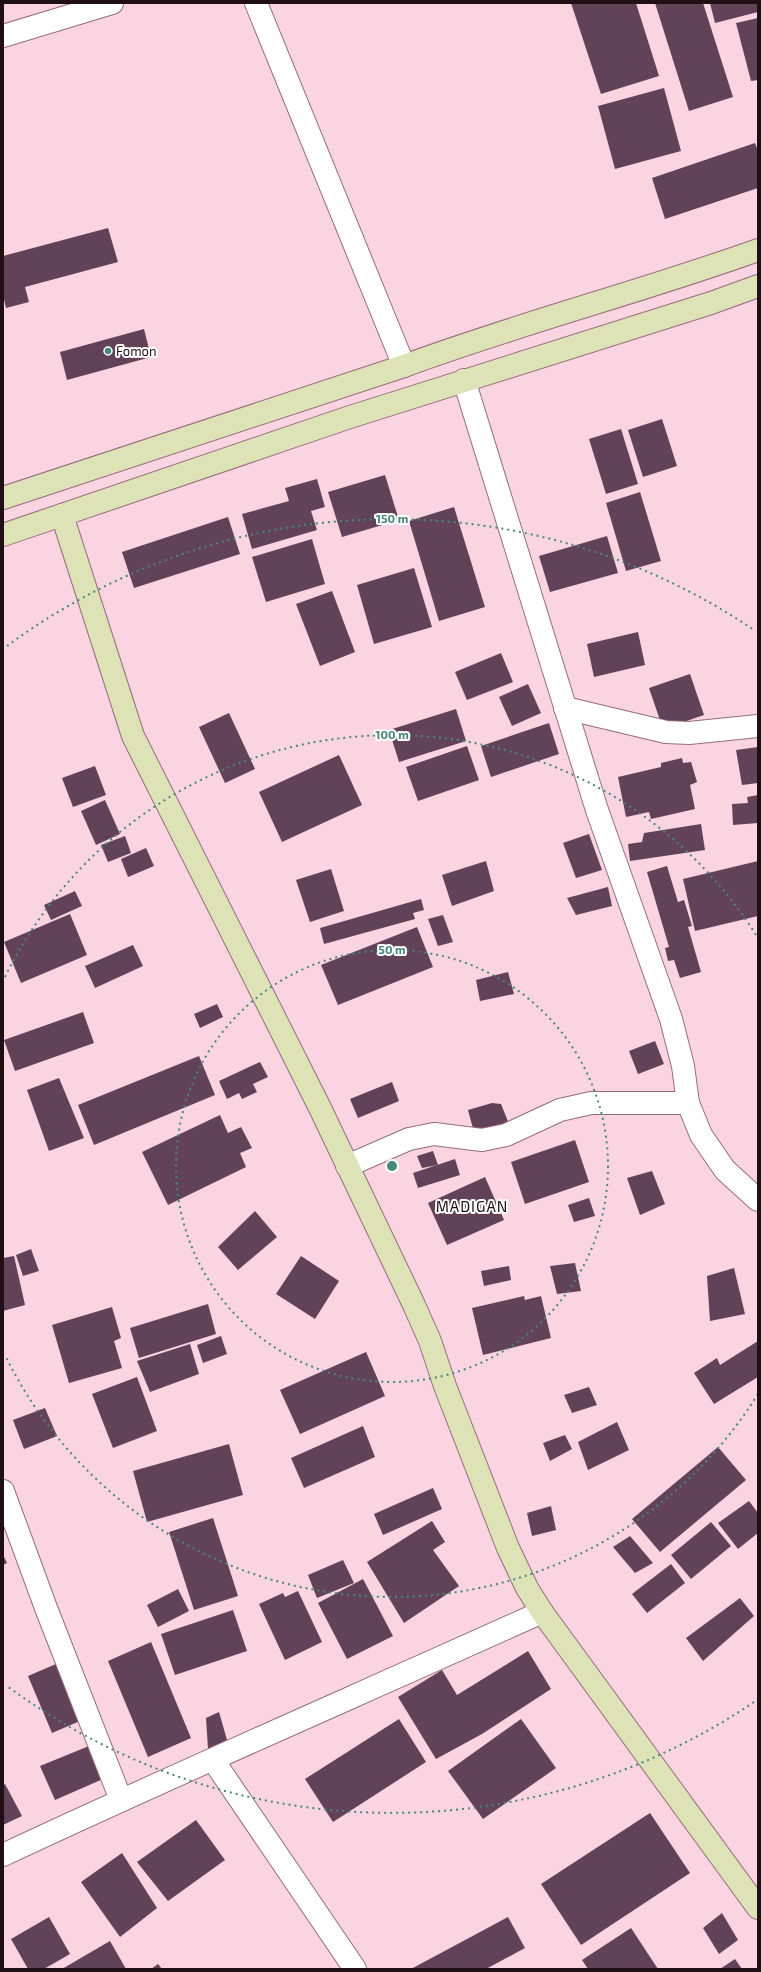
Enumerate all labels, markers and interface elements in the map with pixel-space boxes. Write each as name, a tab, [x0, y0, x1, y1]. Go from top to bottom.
place label: Fomon	[116, 343, 157, 359]
marker: Fomon	[103, 346, 113, 356]
text: 150 m	[376, 511, 408, 525]
text: 100 m	[375, 727, 409, 741]
text: 50 m	[378, 942, 406, 956]
centre of rings	[385, 1159, 399, 1173]
district label: MADIGAN	[436, 1197, 508, 1215]

